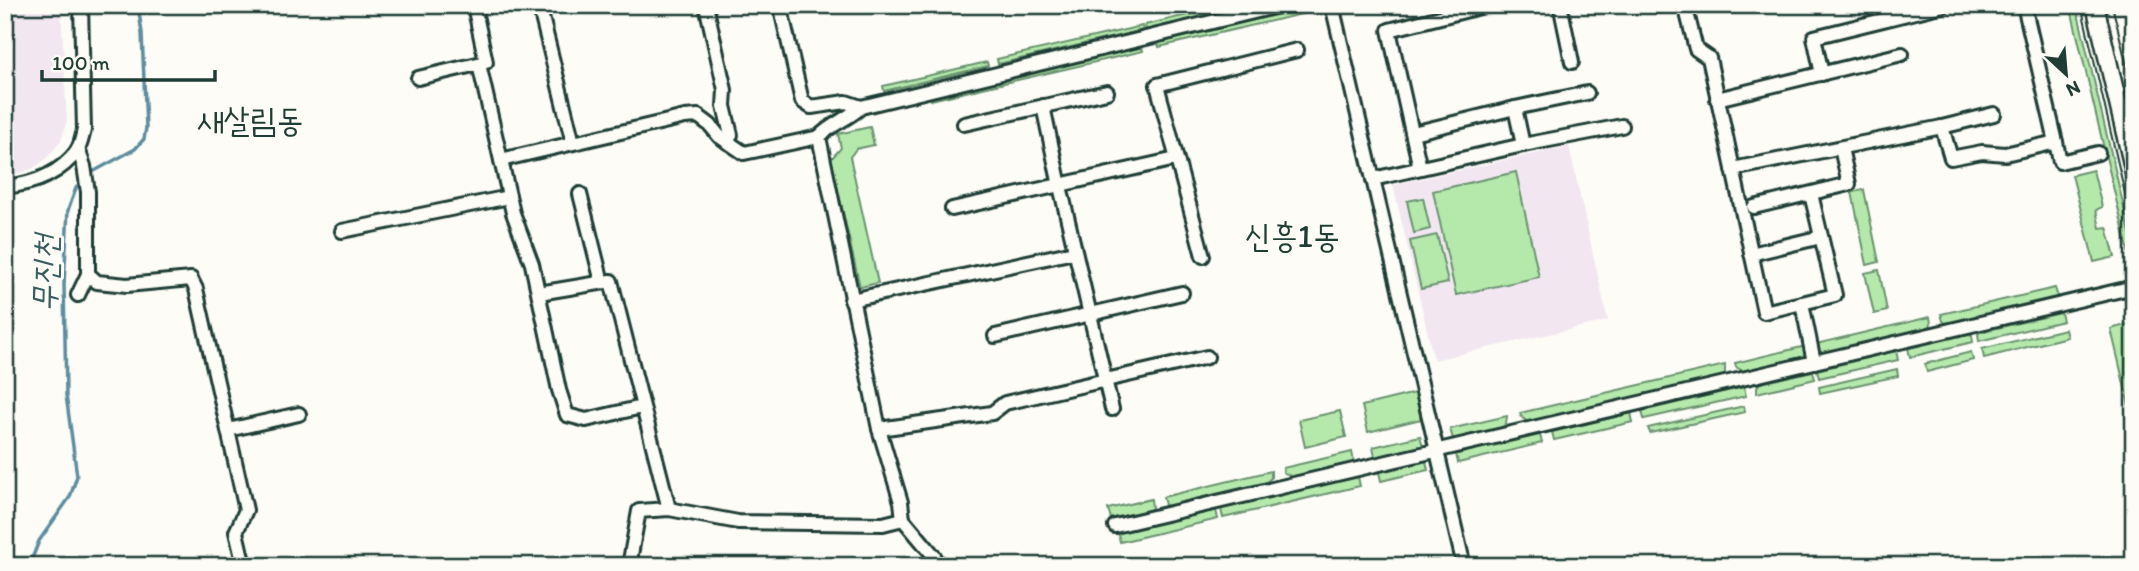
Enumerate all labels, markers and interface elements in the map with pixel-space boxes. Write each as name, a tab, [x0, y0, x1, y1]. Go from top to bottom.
scale bar	[42, 38, 215, 82]
north arrow	[2030, 38, 2100, 108]
text: 100 m	[52, 50, 110, 75]
text: N	[2062, 76, 2084, 102]
district label: 새살림동	[197, 100, 303, 139]
district label: 신흥1동	[1245, 216, 1339, 255]
water label: 무진천	[25, 231, 65, 312]

